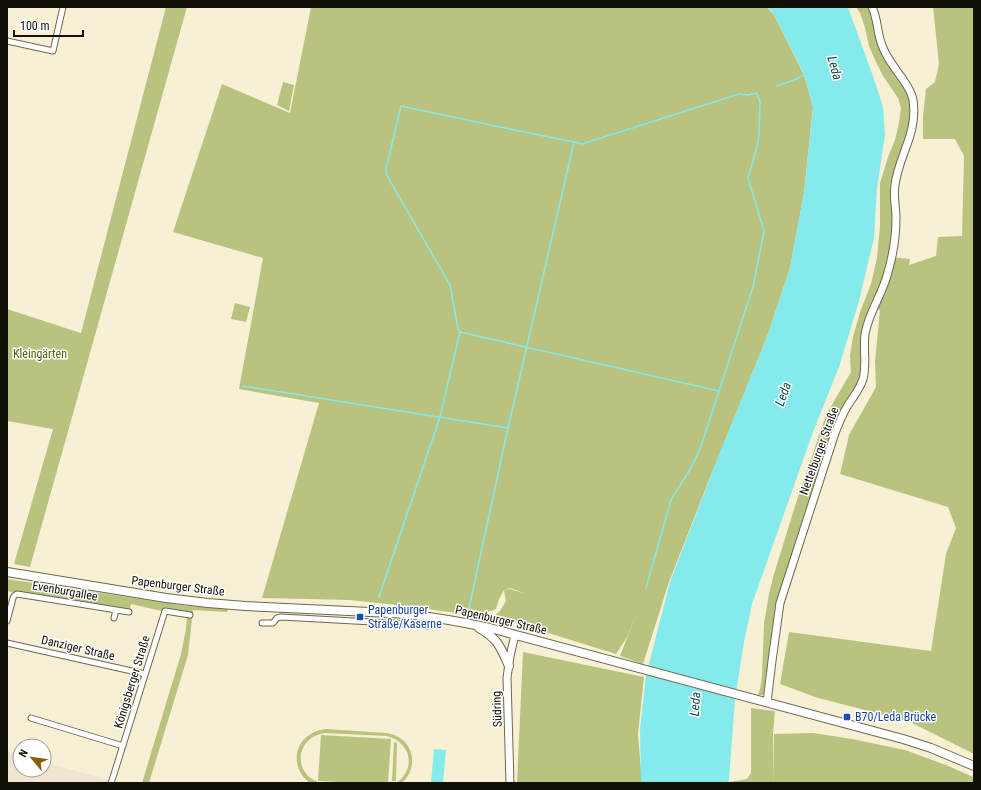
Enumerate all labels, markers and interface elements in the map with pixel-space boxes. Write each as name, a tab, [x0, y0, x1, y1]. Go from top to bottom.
scale bar	[14, 12, 83, 38]
text: 100 m	[20, 19, 50, 33]
water label: Leda	[824, 54, 846, 82]
park label: Kleingärten	[13, 347, 67, 361]
water label: Leda	[772, 380, 794, 408]
street label: Nettelburger Straße	[797, 405, 842, 497]
street label: Papenburger Straße	[131, 573, 226, 599]
street label: Evenburgallee	[31, 578, 99, 604]
place label: Papenburger Straße/Kaserne	[368, 603, 442, 631]
street label: Papenburger Straße	[454, 603, 549, 637]
marker: Papenburger Straße/Kaserne	[355, 612, 365, 622]
street label: Danziger Straße	[40, 633, 117, 663]
street label: Königsberger Straße	[111, 634, 153, 730]
street label: Südring	[489, 691, 505, 727]
water label: Leda	[687, 691, 703, 717]
place label: B70/Leda Brücke	[855, 710, 936, 724]
marker: B70/Leda Brücke	[842, 712, 852, 722]
north arrow	[12, 738, 52, 778]
text: N	[16, 747, 31, 759]

